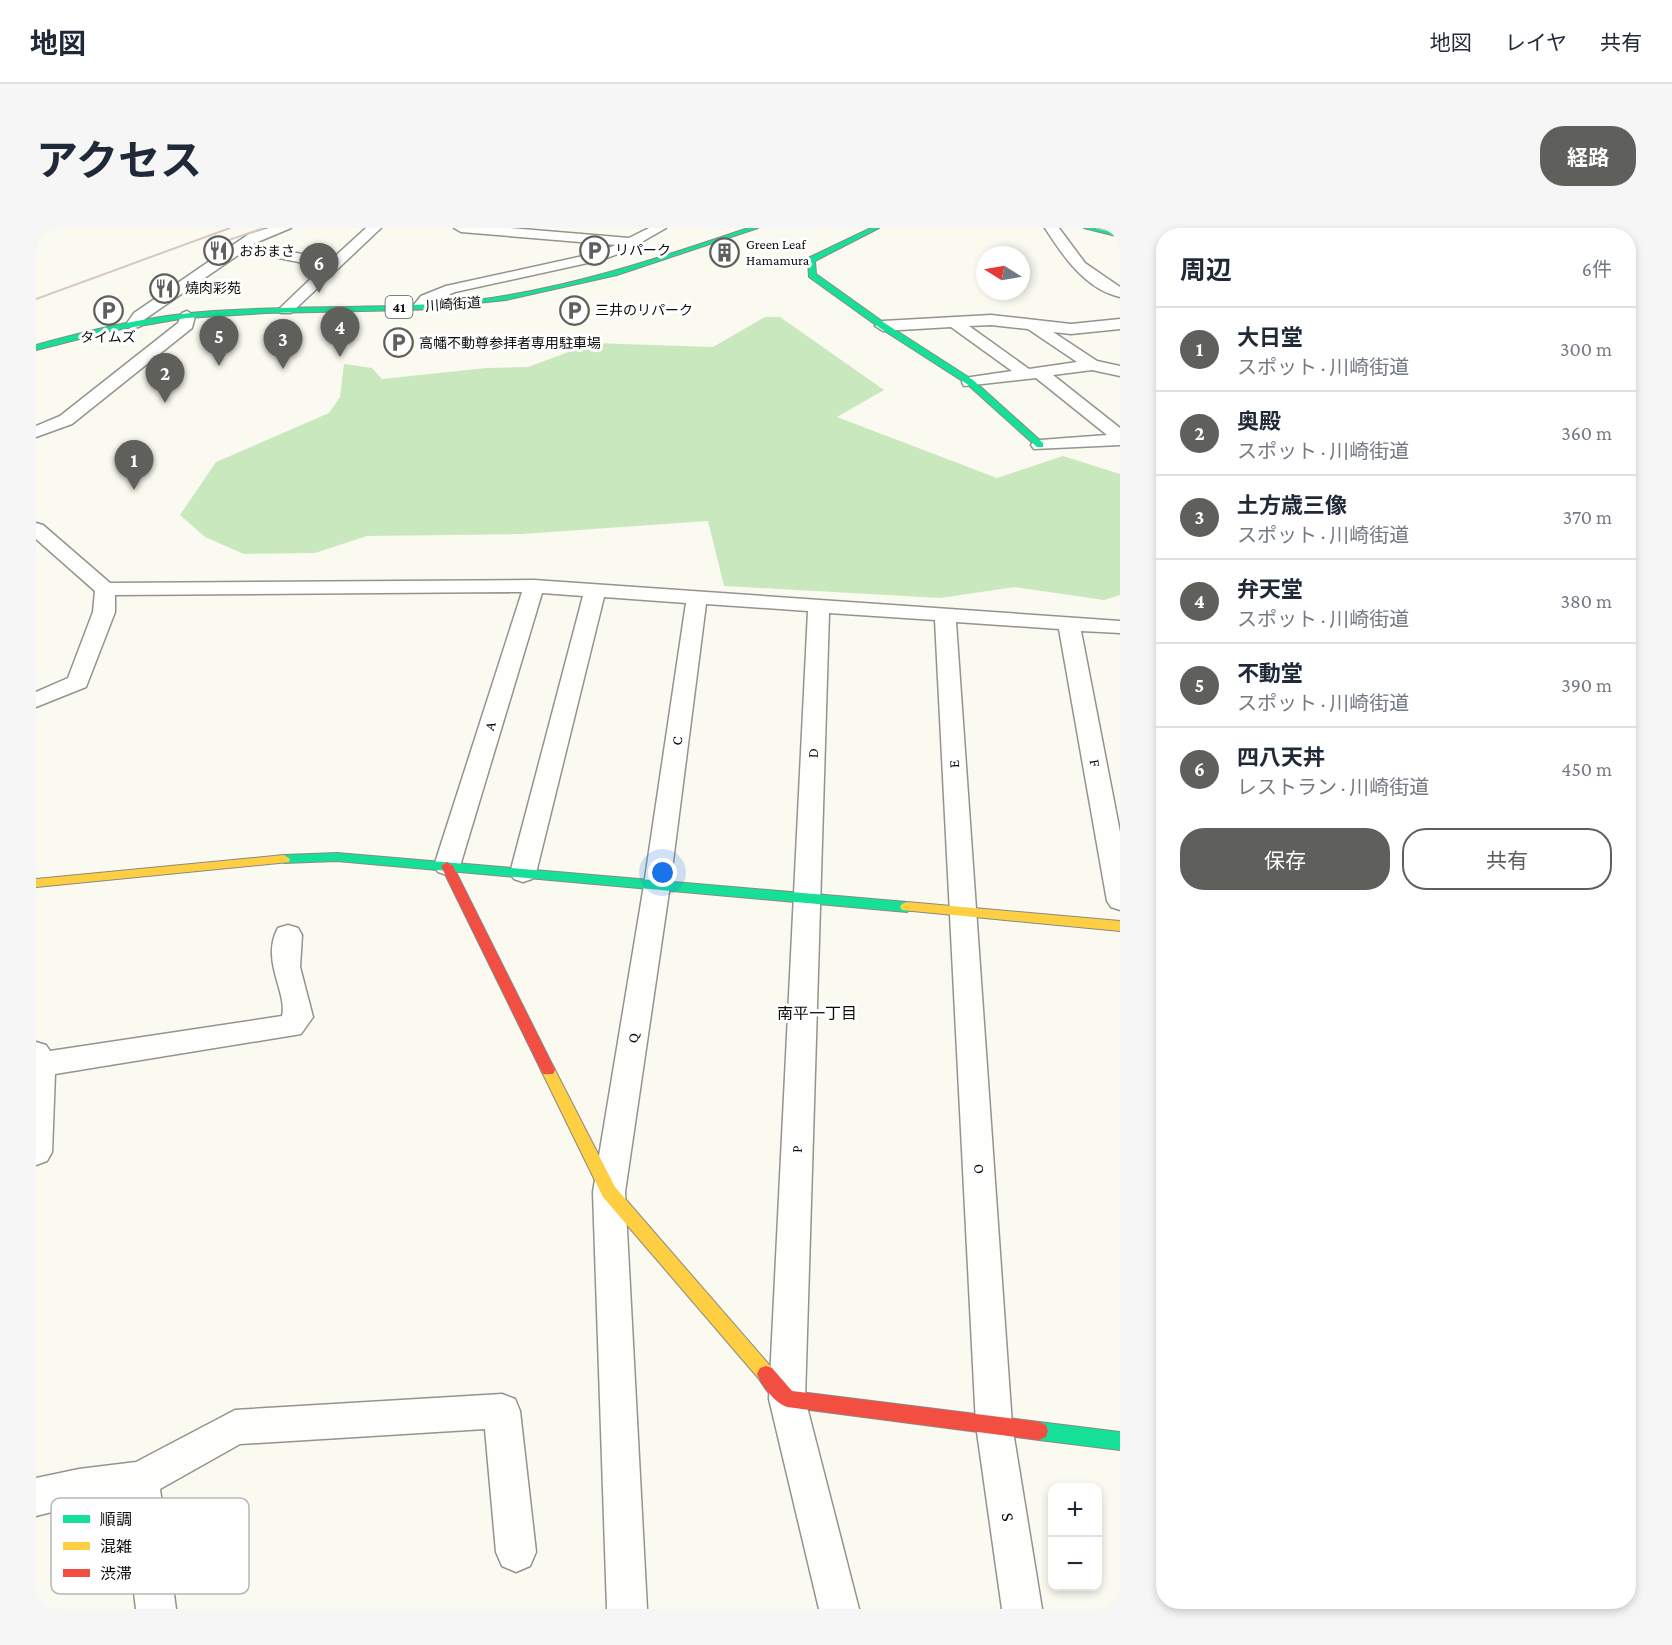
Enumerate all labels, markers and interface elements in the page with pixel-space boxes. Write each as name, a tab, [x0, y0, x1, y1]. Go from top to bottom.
text: 地図	[30, 28, 86, 59]
text: 地図	[1430, 31, 1472, 55]
text: レイヤ	[1505, 31, 1567, 55]
text: 共有	[1600, 31, 1642, 55]
button: 経路	[1540, 126, 1636, 186]
text: アクセス	[36, 137, 202, 184]
parking icon: リパーク	[578, 234, 610, 266]
restaurant icon: おおまさ	[202, 235, 234, 267]
building icon: Green Leaf Hamamura	[709, 236, 741, 268]
place label: Green Leaf Hamamura	[746, 236, 810, 268]
place label: リパーク	[615, 242, 671, 258]
place label: おおまさ	[239, 243, 295, 259]
pin: 6	[300, 244, 338, 293]
north arrow	[976, 246, 1030, 300]
text: 周辺	[1180, 256, 1232, 285]
text: 6件	[1582, 258, 1612, 280]
restaurant icon: 燒肉彩苑	[148, 272, 180, 304]
place label: 燒肉彩苑	[185, 280, 241, 296]
parking icon: タイムズ	[92, 294, 124, 326]
street label: 川崎街道	[425, 294, 481, 314]
parking icon: 三井のリパーク	[558, 294, 590, 326]
road number: 41	[386, 296, 412, 318]
place label: 三井のリパーク	[595, 302, 693, 318]
pin: 4	[320, 308, 360, 357]
pin: 5	[200, 316, 238, 366]
pin: 3	[264, 320, 302, 369]
text: 大日堂	[1237, 325, 1303, 350]
parking icon: 高幡不動尊参拝者専用駐車場	[382, 327, 414, 359]
place label: タイムズ	[80, 329, 136, 345]
place label: 高幡不動尊参拝者専用駐車場	[419, 335, 601, 351]
text: 1	[1196, 338, 1203, 360]
text: 300 m	[1560, 338, 1612, 360]
pin: 2	[146, 354, 184, 403]
text: スポット · 川崎街道	[1237, 356, 1409, 378]
text: 奥殿	[1237, 409, 1281, 434]
text: 2	[1194, 422, 1205, 444]
text: 360 m	[1561, 422, 1612, 444]
pin: 1	[114, 440, 154, 490]
text: スポット · 川崎街道	[1237, 440, 1409, 462]
text: 土方歳三像	[1237, 493, 1347, 518]
text: 3	[1195, 506, 1204, 528]
text: 370 m	[1563, 506, 1612, 528]
text: スポット · 川崎街道	[1237, 524, 1409, 546]
text: 弁天堂	[1237, 577, 1303, 602]
text: 4	[1194, 590, 1205, 612]
text: 380 m	[1561, 590, 1612, 612]
text: スポット · 川崎街道	[1237, 608, 1409, 630]
text: 不動堂	[1237, 661, 1303, 686]
text: 5	[1195, 674, 1204, 696]
text: 390 m	[1561, 674, 1612, 696]
text: スポット · 川崎街道	[1237, 692, 1409, 714]
street label: A	[481, 719, 499, 732]
street label: C	[668, 735, 686, 746]
text: 四八天丼	[1237, 745, 1325, 770]
street label: D	[805, 748, 821, 758]
street label: F	[1086, 758, 1104, 769]
text: 6	[1194, 758, 1205, 780]
text: 450 m	[1561, 758, 1612, 780]
street label: E	[946, 759, 962, 769]
text: レストラン · 川崎街道	[1237, 776, 1429, 798]
button: 保存	[1180, 828, 1390, 890]
button: 共有	[1402, 828, 1612, 890]
your location	[648, 858, 677, 887]
district label: 南平一丁目	[777, 1005, 857, 1022]
street label: Q	[624, 1031, 642, 1044]
street label: P	[789, 1145, 805, 1153]
street label: O	[970, 1164, 986, 1174]
map controls	[1048, 1483, 1102, 1591]
button: +	[1048, 1483, 1102, 1537]
legend	[51, 1498, 249, 1594]
text: 順調	[100, 1511, 132, 1528]
street label: S	[997, 1511, 1019, 1523]
button: −	[1048, 1537, 1102, 1591]
text: 混雑	[100, 1538, 132, 1555]
text: 渋滞	[100, 1565, 132, 1582]

